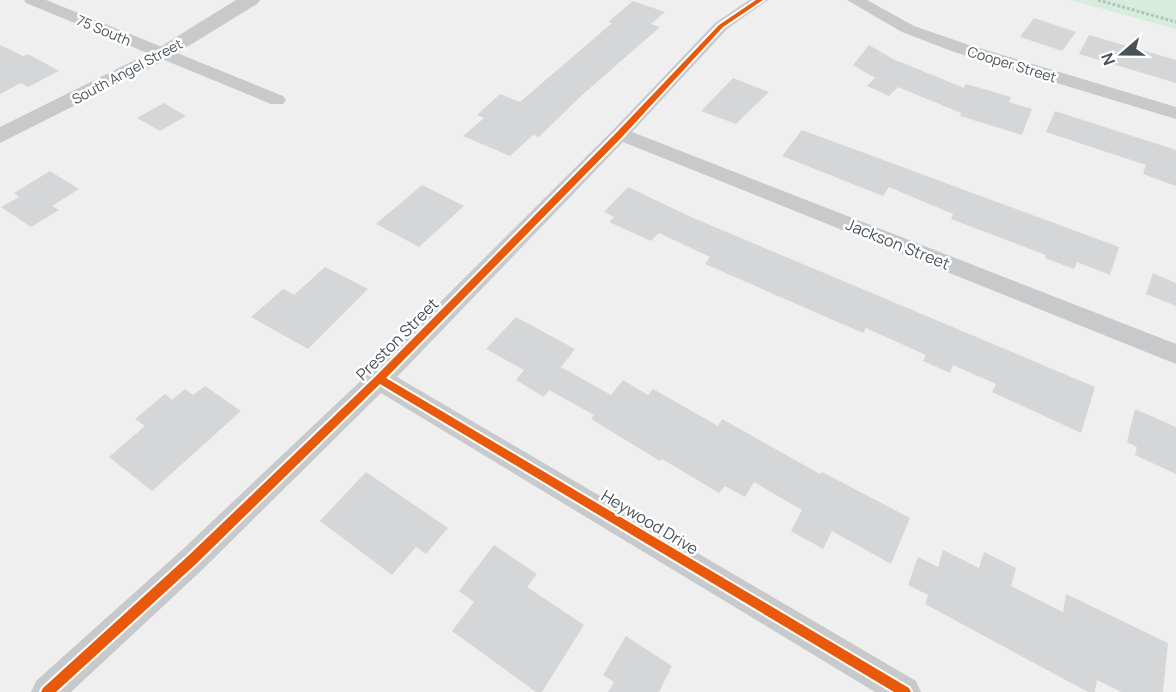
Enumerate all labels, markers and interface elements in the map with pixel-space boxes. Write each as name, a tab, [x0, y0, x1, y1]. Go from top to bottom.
street label: 75 South	[74, 10, 134, 50]
north arrow	[1092, 24, 1152, 84]
street label: South Angel Street	[68, 34, 186, 108]
street label: Cooper Street	[965, 41, 1059, 87]
text: N	[1096, 50, 1120, 68]
street label: Jackson Street	[843, 213, 953, 275]
street label: Preston Street	[351, 293, 443, 385]
street label: Heywood Drive	[597, 484, 703, 560]

